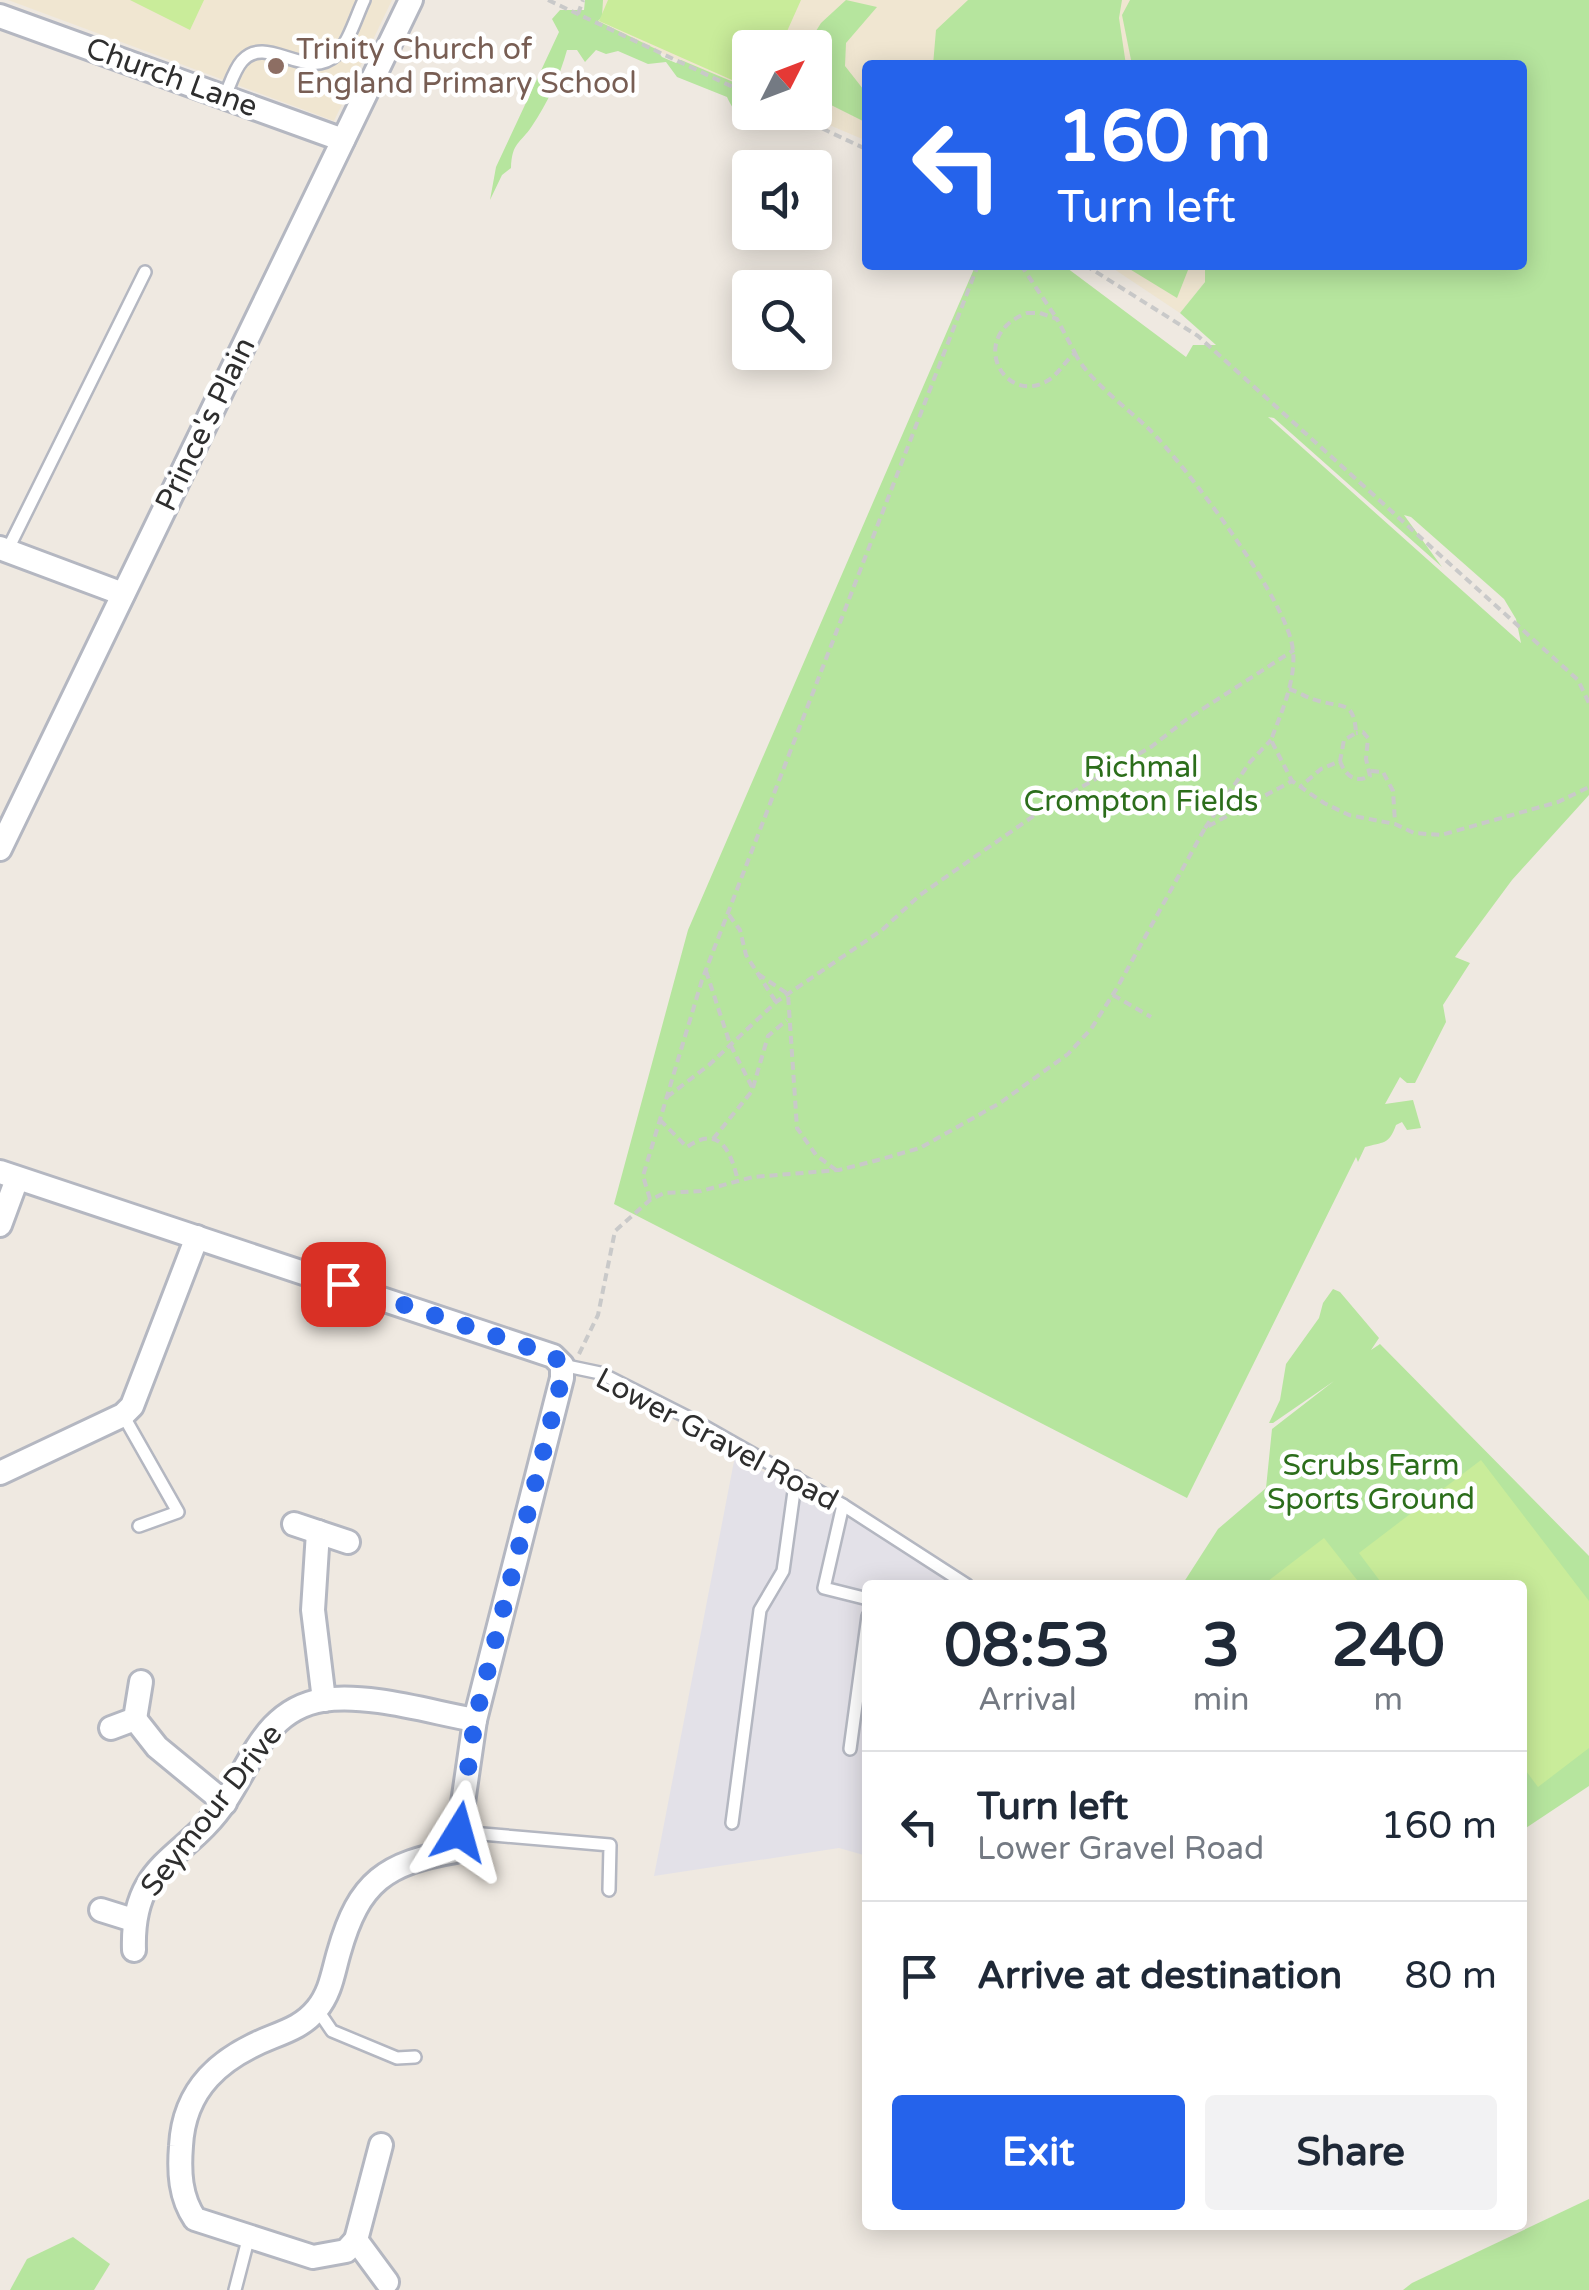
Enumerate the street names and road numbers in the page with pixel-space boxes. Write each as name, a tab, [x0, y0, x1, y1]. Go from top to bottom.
street label: Church Lane	[81, 29, 263, 126]
street label: Prince's Plain	[147, 331, 263, 517]
street label: Lower Gravel Road	[589, 1360, 844, 1519]
street label: Seymour Drive	[133, 1717, 290, 1904]

